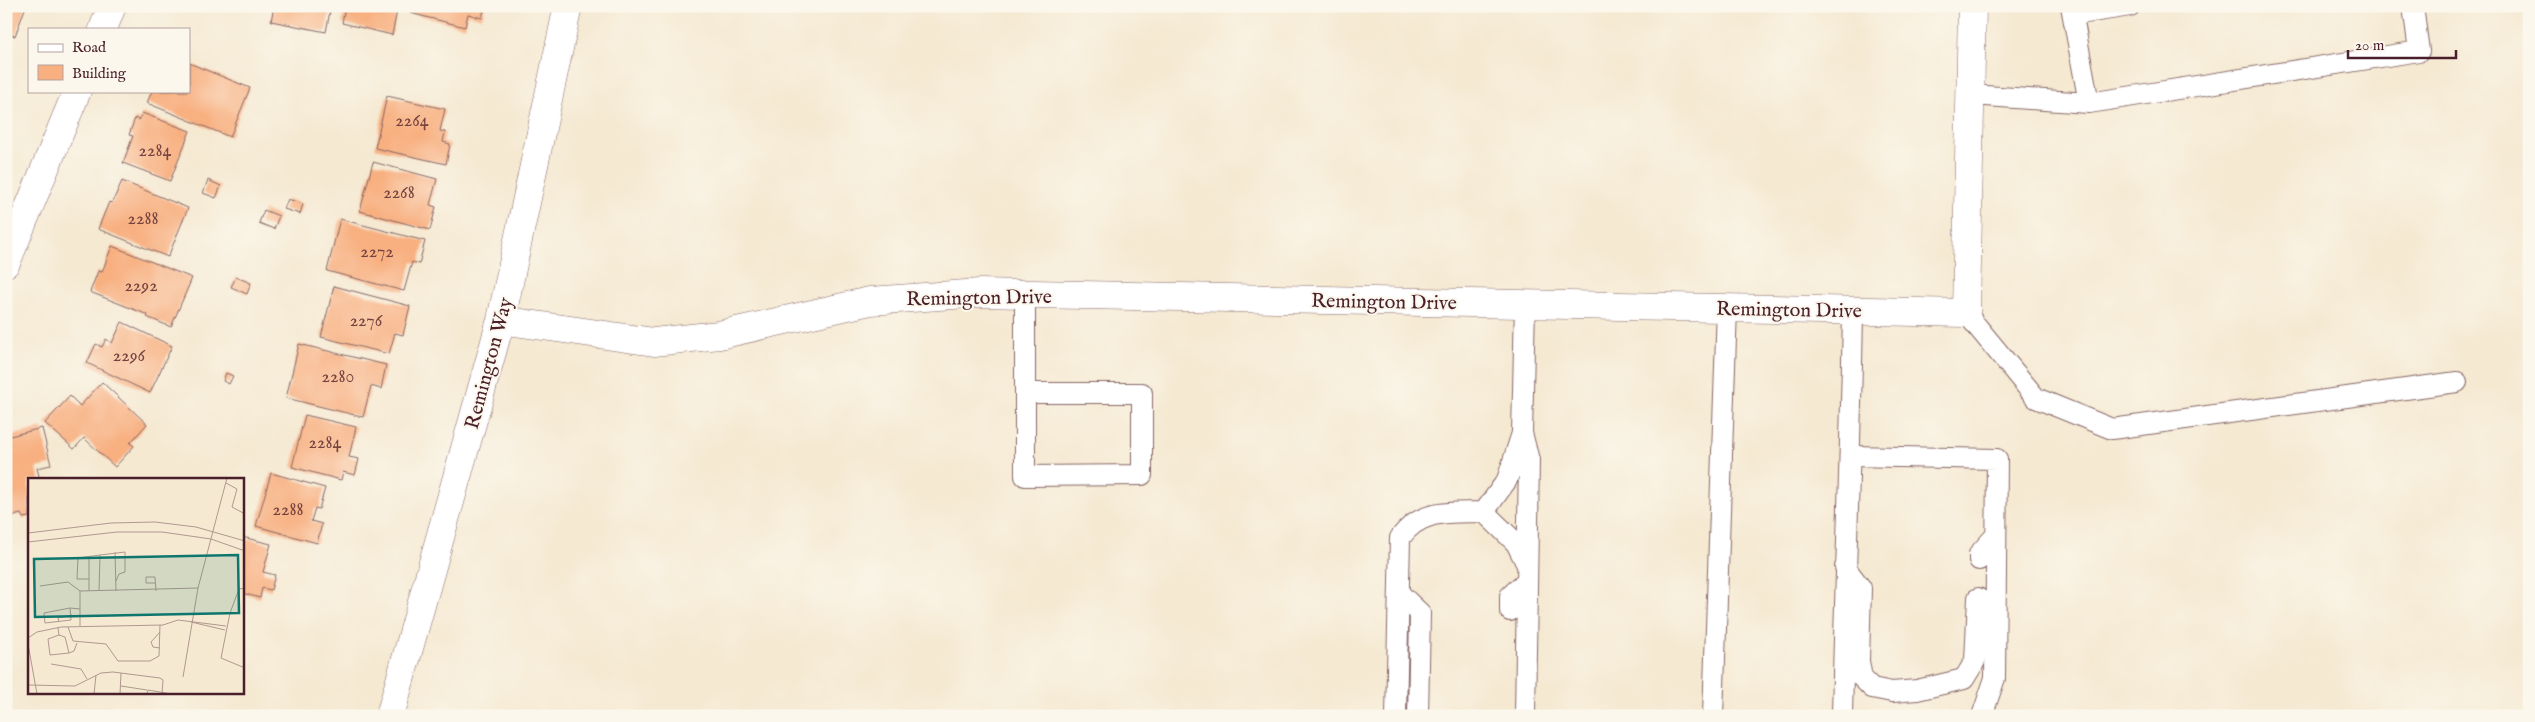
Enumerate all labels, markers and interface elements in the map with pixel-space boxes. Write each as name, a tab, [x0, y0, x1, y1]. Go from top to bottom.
legend	[28, 28, 190, 92]
scale bar	[2348, 28, 2455, 60]
text: 20 m	[2355, 36, 2385, 55]
text: Road	[72, 38, 107, 57]
text: Building	[72, 64, 127, 83]
house number: 2264	[395, 110, 429, 133]
house number: 2284	[139, 140, 172, 163]
house number: 2268	[383, 182, 415, 205]
house number: 2288	[127, 208, 159, 231]
house number: 2272	[360, 241, 394, 264]
house number: 2292	[124, 275, 158, 298]
street label: Remington Drive	[906, 285, 1052, 312]
street label: Remington Drive	[1311, 289, 1457, 316]
street label: Remington Way	[460, 295, 519, 432]
street label: Remington Drive	[1716, 297, 1862, 324]
house number: 2276	[350, 310, 383, 333]
house number: 2296	[113, 345, 146, 368]
house number: 2280	[322, 366, 354, 389]
house number: 2284	[309, 432, 342, 455]
inset map	[28, 478, 244, 694]
house number: 2288	[272, 499, 304, 522]

